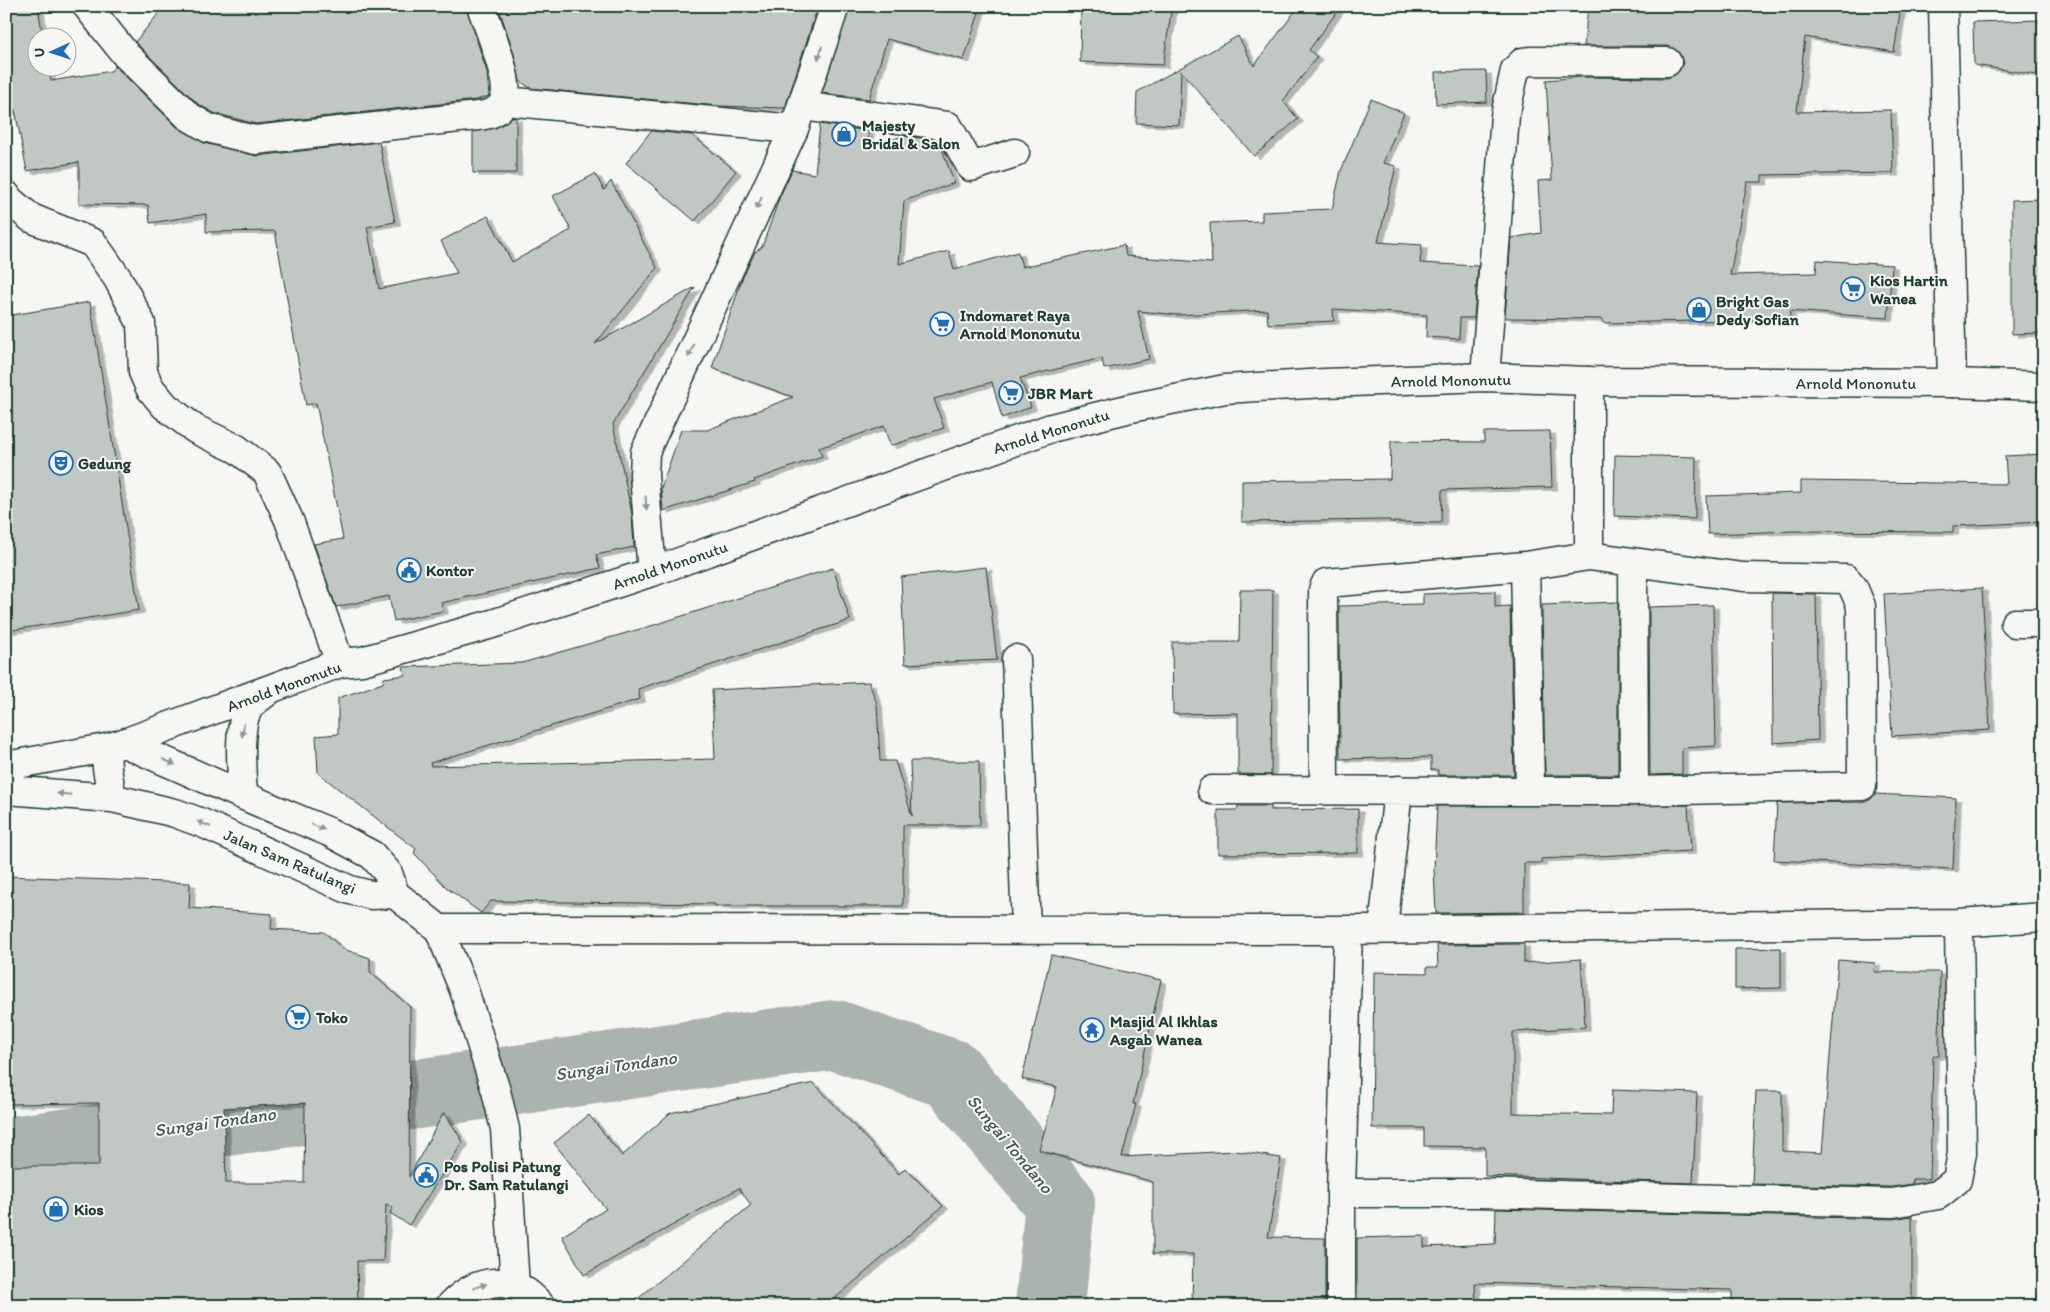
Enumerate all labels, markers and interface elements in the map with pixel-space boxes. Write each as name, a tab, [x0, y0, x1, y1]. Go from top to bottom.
north arrow	[28, 28, 78, 78]
one-way arrow	[816, 45, 823, 60]
text: U	[31, 48, 48, 58]
place label: Majesty Bridal & Salon	[862, 116, 960, 153]
shop icon: Majesty Bridal & Salon	[831, 121, 857, 147]
one-way arrow	[755, 196, 763, 210]
place label: Kios Hartin Wanea	[1870, 271, 1949, 308]
supermarket icon: Kios Hartin Wanea	[1840, 276, 1866, 302]
place label: Bright Gas Dedy Sofian	[1716, 292, 1800, 330]
shop icon: Bright Gas Dedy Sofian	[1686, 297, 1712, 323]
place label: Indomaret Raya Arnold Mononutu	[959, 306, 1081, 343]
supermarket icon: Indomaret Raya Arnold Mononutu	[929, 311, 955, 337]
one-way arrow	[687, 344, 695, 358]
street label: Arnold Mononutu	[1391, 370, 1512, 391]
street label: Arnold Mononutu	[1796, 374, 1916, 393]
supermarket icon: JBR Mart	[998, 380, 1024, 406]
place label: JBR Mart	[1027, 384, 1093, 403]
street label: Arnold Mononutu	[991, 405, 1112, 458]
theatre icon: Gedung	[48, 450, 74, 476]
place label: Gedung	[78, 454, 132, 474]
one-way arrow	[642, 495, 650, 511]
street label: Arnold Mononutu	[610, 537, 730, 594]
public building icon: Kontor	[396, 557, 422, 583]
place label: Kontor	[426, 561, 474, 580]
street label: Arnold Mononutu	[224, 657, 344, 716]
one-way arrow	[239, 723, 247, 739]
one-way arrow	[162, 759, 176, 767]
one-way arrow	[55, 790, 71, 798]
one-way arrow	[196, 820, 211, 827]
one-way arrow	[311, 823, 326, 831]
street label: Jalan Sam Ratulangi	[221, 825, 359, 898]
supermarket icon: Toko	[285, 1004, 311, 1030]
place label: Toko	[315, 1008, 348, 1027]
place label: Masjid Al Ikhlas Asgab Wanea	[1109, 1012, 1218, 1050]
temple icon: Masjid Al Ikhlas Asgab Wanea	[1079, 1017, 1105, 1043]
water label: Sungai Tondano	[554, 1046, 679, 1085]
water label: Sungai Tondano	[962, 1090, 1058, 1199]
water label: Sungai Tondano	[153, 1102, 278, 1141]
place label: Pos Polisi Patung Dr. Sam Ratulangi	[444, 1157, 569, 1195]
public building icon: Pos Polisi Patung Dr. Sam Ratulangi	[413, 1162, 439, 1188]
shop icon: Kios	[43, 1196, 69, 1222]
place label: Kios	[74, 1200, 104, 1219]
one-way arrow	[473, 1282, 488, 1290]

